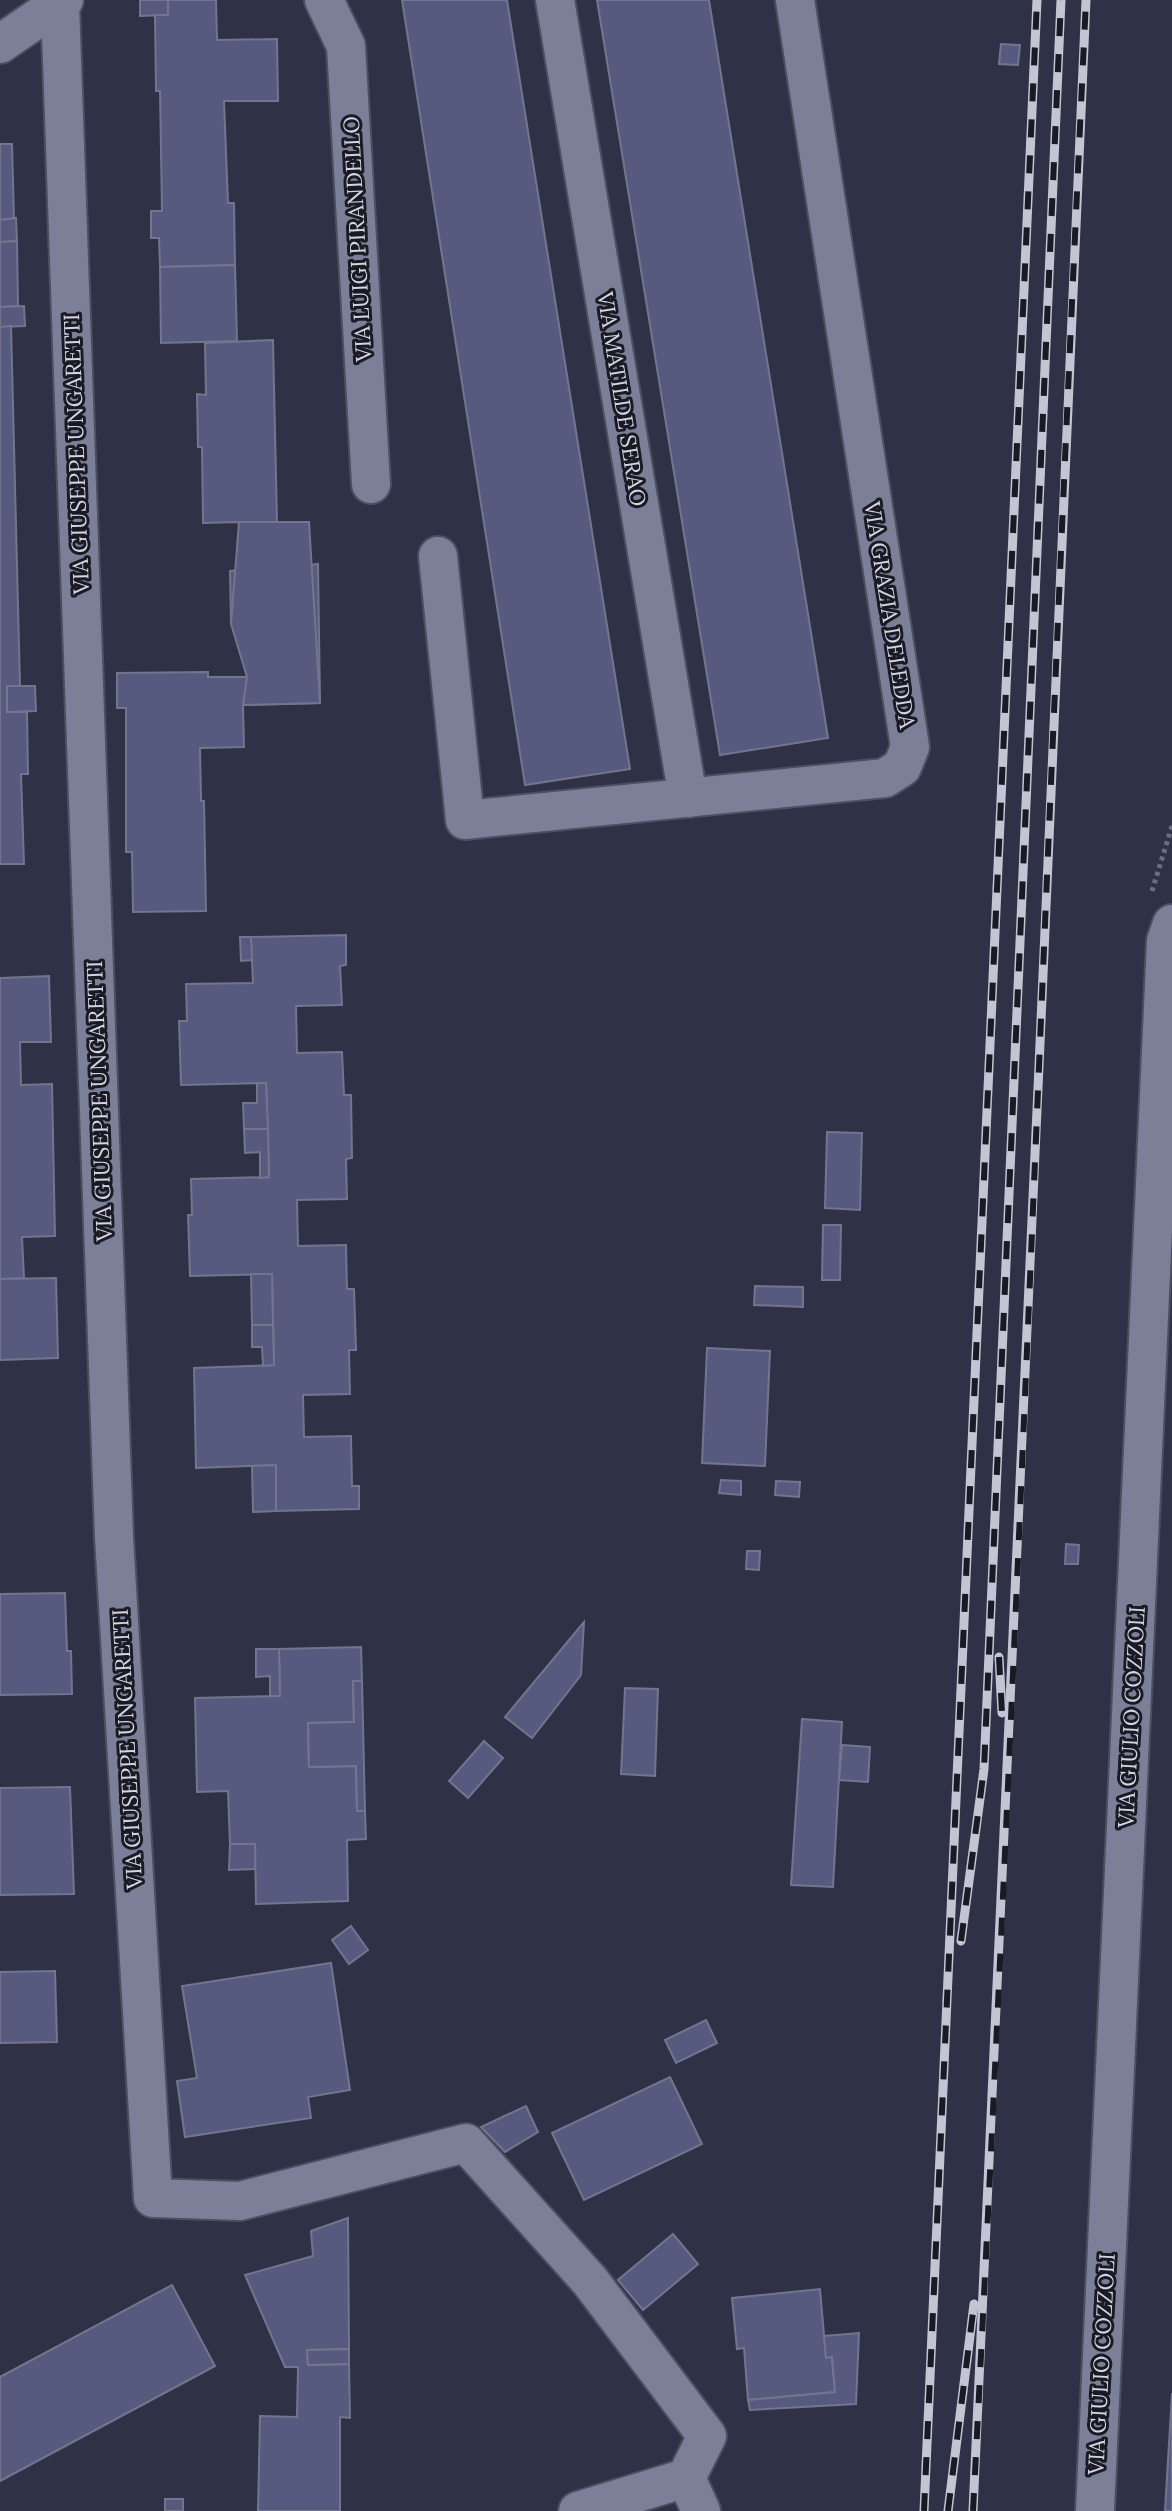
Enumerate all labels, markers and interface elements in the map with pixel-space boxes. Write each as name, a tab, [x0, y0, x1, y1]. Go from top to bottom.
street label: VIA LUIGI PIRANDELLO	[337, 116, 377, 363]
street label: VIA MATILDE SERAO	[591, 289, 653, 508]
street label: VIA GIUSEPPE UNGARETTI	[57, 313, 95, 596]
street label: VIA GRAZIA DELEDDA	[858, 498, 922, 732]
street label: VIA GIUSEPPE UNGARETTI	[80, 960, 118, 1243]
street label: VIA GIULIO COZZOLI	[1111, 1605, 1151, 1830]
street label: VIA GIUSEPPE UNGARETTI	[106, 1608, 148, 1891]
street label: VIA GIULIO COZZOLI	[1081, 2252, 1121, 2477]

